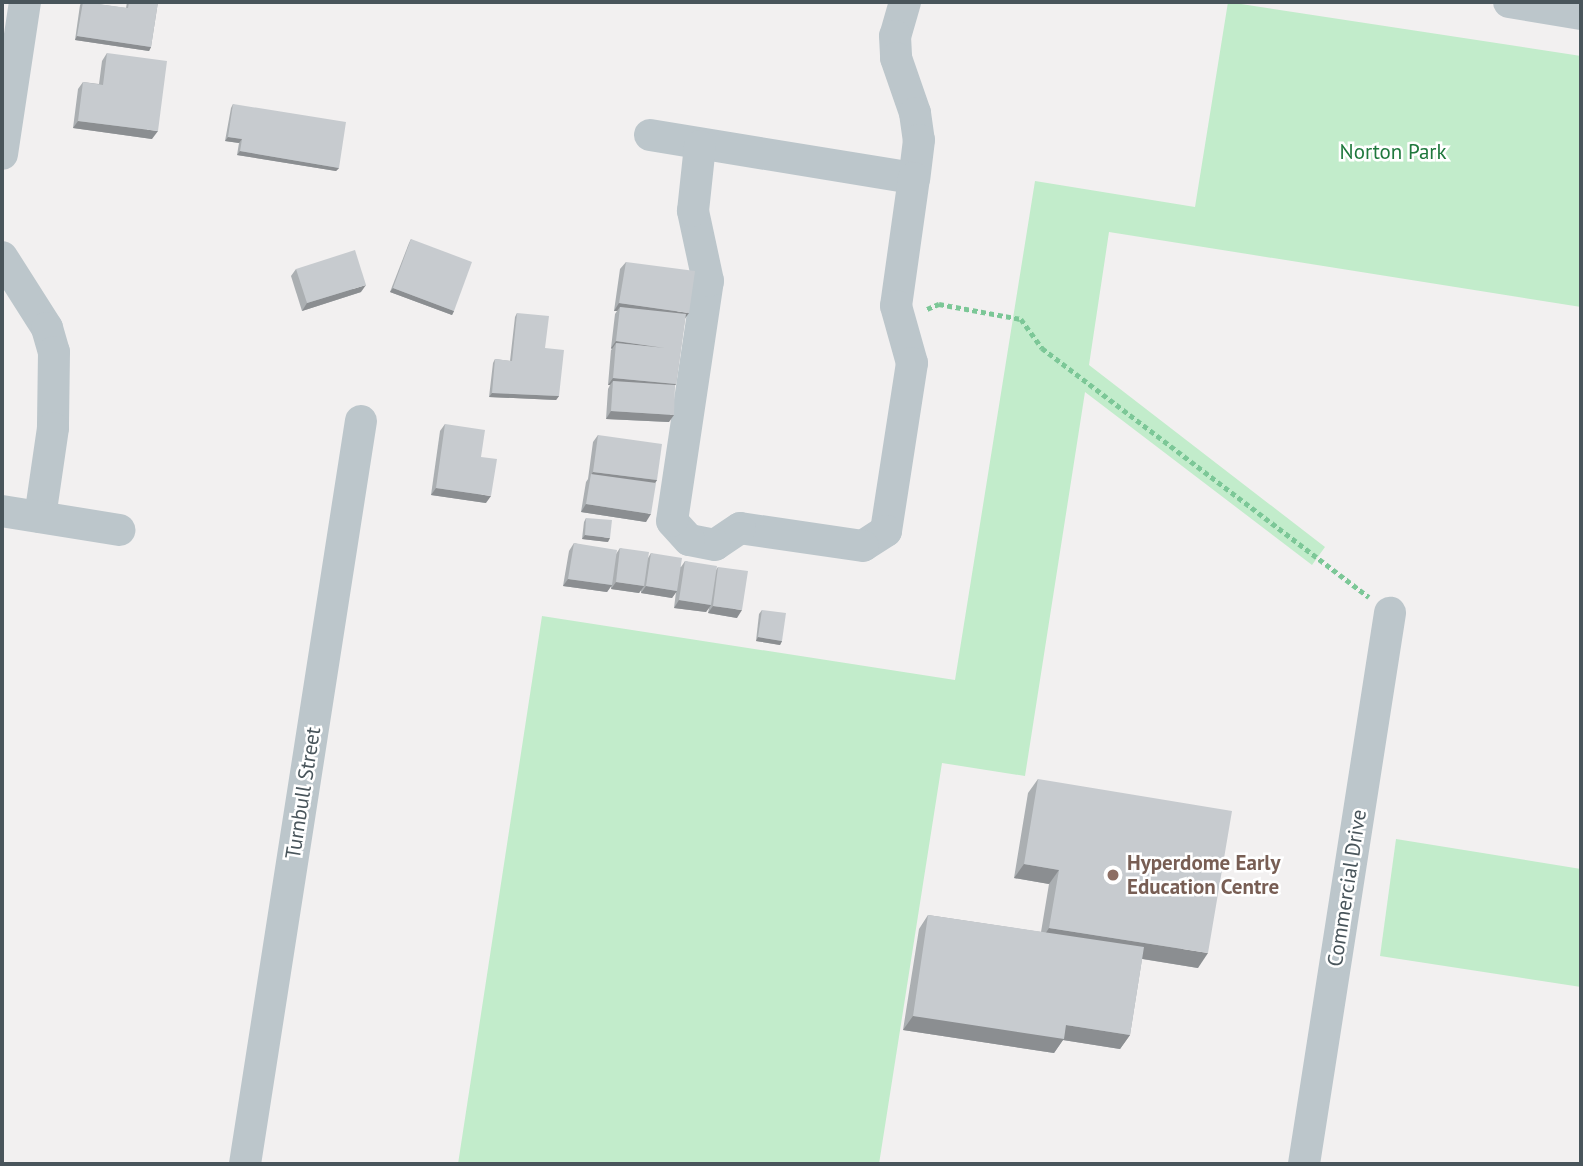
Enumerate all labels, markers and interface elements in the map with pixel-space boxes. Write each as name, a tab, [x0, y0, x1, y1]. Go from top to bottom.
park label: Norton Park	[1339, 139, 1447, 165]
street label: Turnbull Street	[280, 725, 326, 861]
street label: Commercial Drive	[1322, 808, 1372, 968]
place label: Hyperdome Early Education Centre	[1127, 850, 1281, 900]
marker: Hyperdome Early Education Centre	[1105, 867, 1121, 883]

